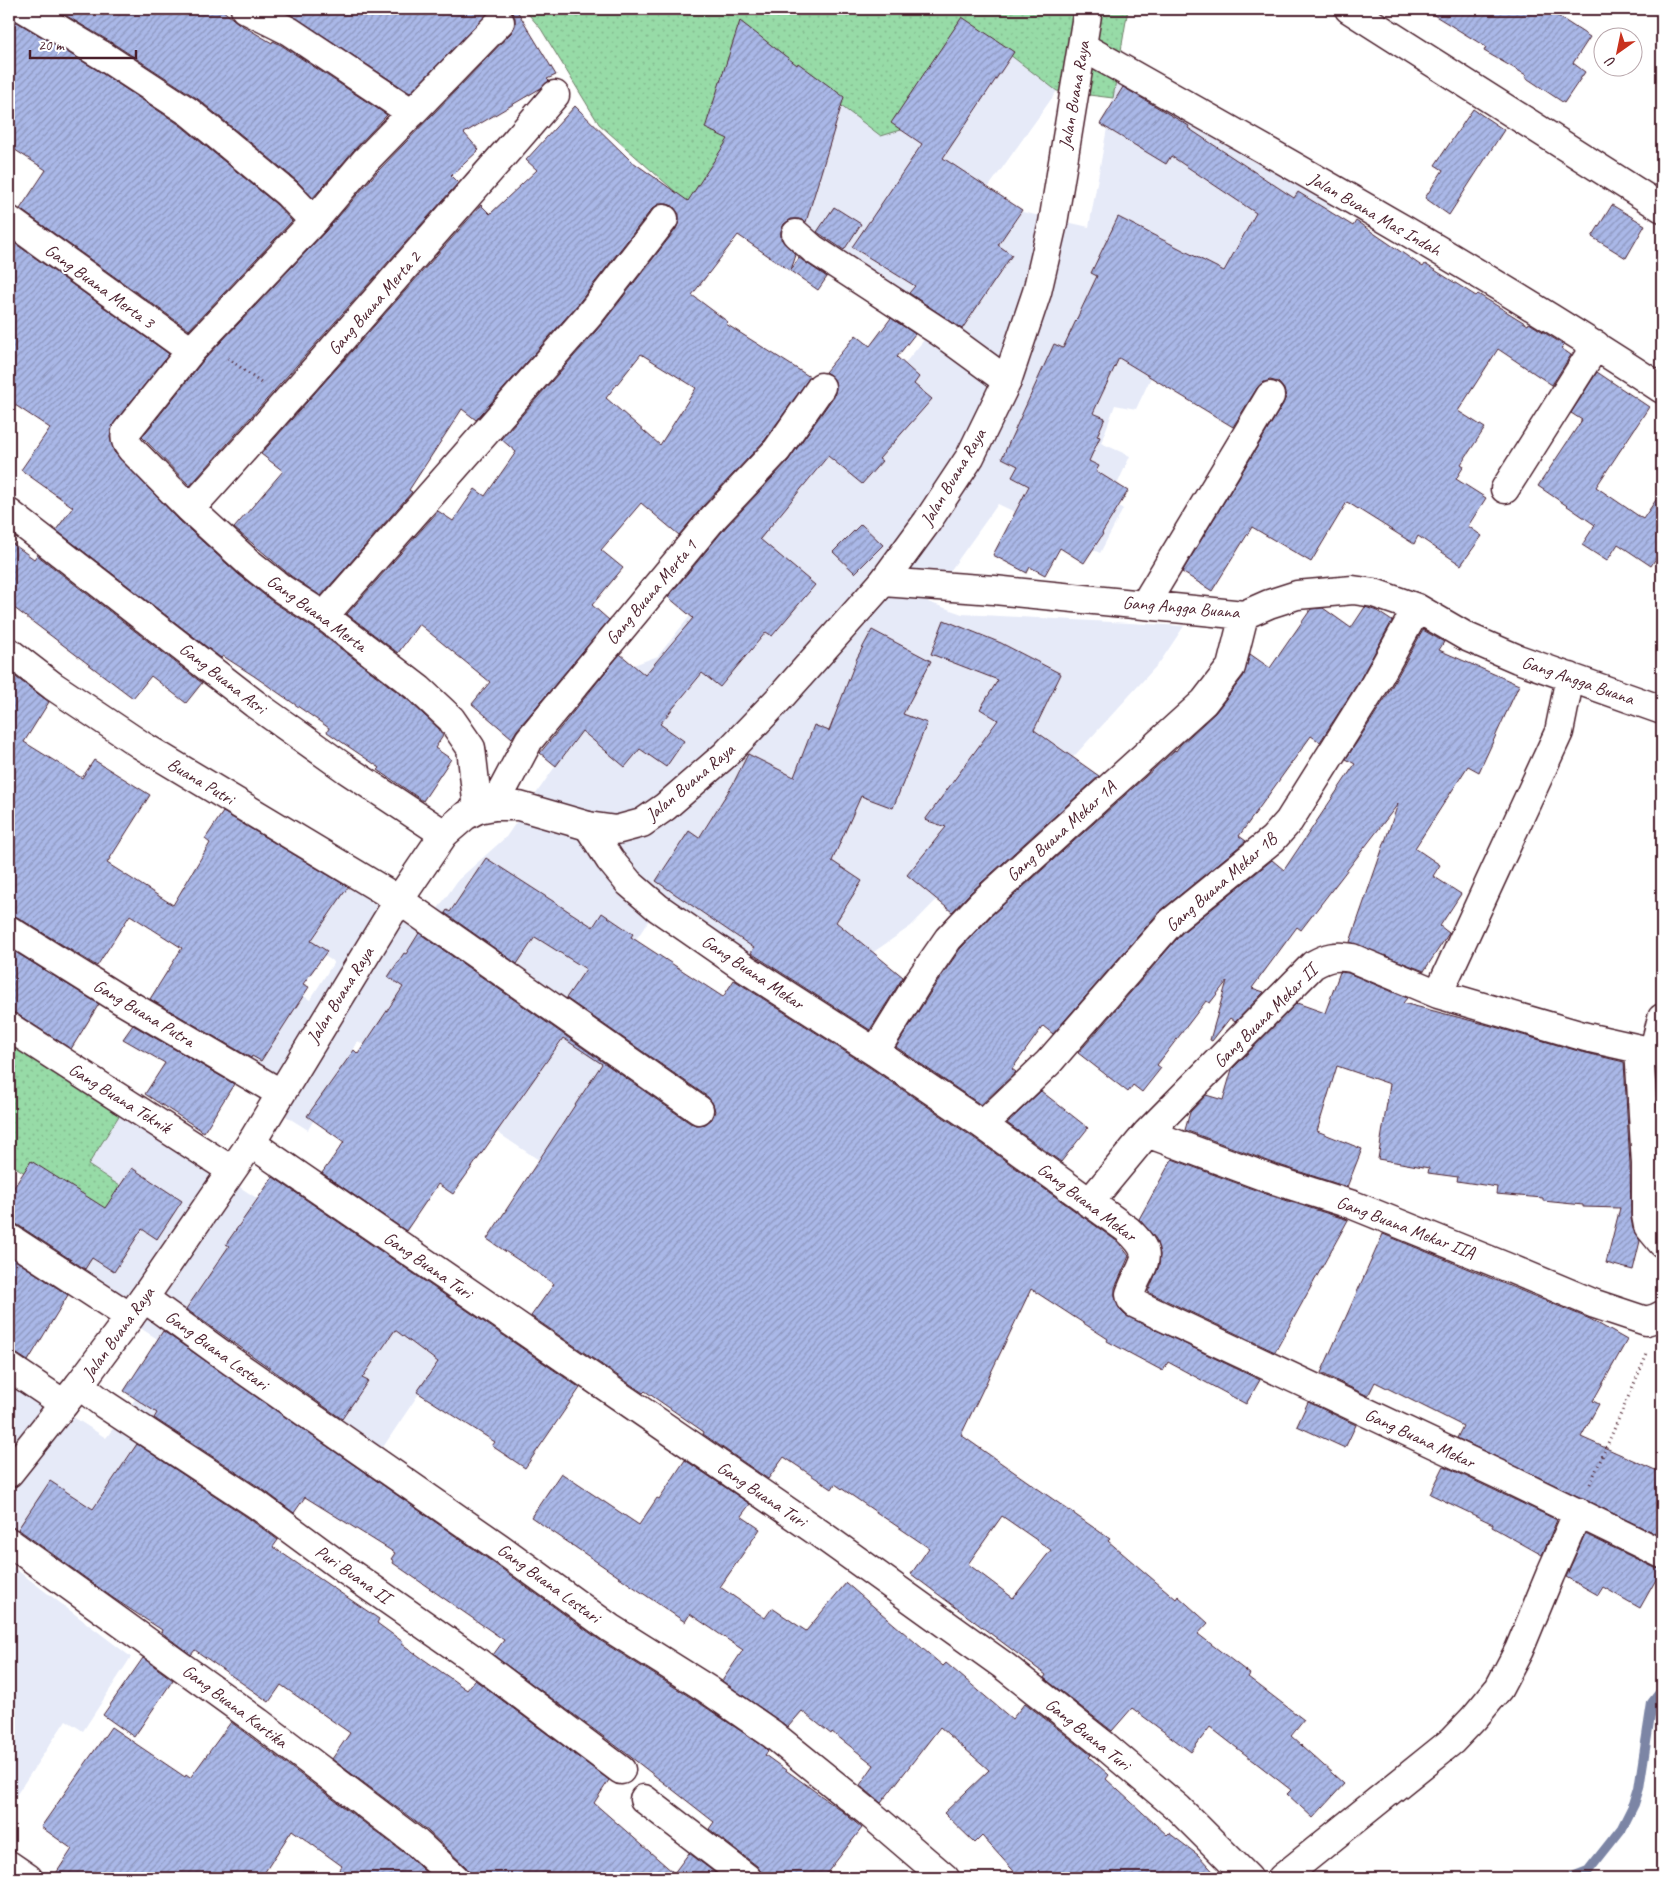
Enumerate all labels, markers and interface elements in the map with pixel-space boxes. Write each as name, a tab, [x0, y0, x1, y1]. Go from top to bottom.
scale bar	[30, 28, 136, 60]
north arrow	[1594, 28, 1644, 78]
text: 20 m	[38, 36, 65, 55]
street label: Jalan Buana Raya	[1054, 38, 1095, 152]
text: U	[1601, 52, 1619, 71]
street label: Jalan Buana Mas Indah	[1304, 167, 1446, 262]
street label: Gang Buana Merta 3	[41, 239, 161, 334]
street label: Gang Buana Merta 2	[323, 245, 426, 359]
street label: Jalan Buana Raya	[915, 424, 991, 530]
street label: Gang Buana Merta 1	[601, 534, 702, 649]
street label: Gang Buana Merta	[263, 570, 372, 657]
street label: Gang Angga Buana	[1122, 591, 1241, 623]
street label: Gang Buana Asri	[175, 637, 273, 720]
street label: Gang Angga Buana	[1519, 651, 1638, 710]
street label: Jalan Buana Raya	[640, 738, 740, 826]
street label: Buana Putri	[164, 753, 240, 811]
street label: Gang Buana Mekar 1A	[1002, 775, 1121, 886]
street label: Gang Buana Mekar 1B	[1161, 827, 1282, 936]
street label: Gang Buana Mekar	[698, 930, 809, 1015]
street label: Jalan Buana Raya	[301, 942, 379, 1048]
street label: Gang Buana Mekar II	[1209, 957, 1324, 1072]
street label: Gang Buana Putra	[90, 974, 200, 1053]
street label: Gang Buana Teknik	[65, 1058, 176, 1139]
street label: Gang Buana Mekar	[1033, 1158, 1142, 1247]
street label: Gang Buana Mekar IIA	[1334, 1191, 1479, 1264]
street label: Gang Buana Turi	[380, 1226, 479, 1305]
street label: Jalan Buana Raya	[76, 1281, 160, 1384]
street label: Gang Buana Lestari	[161, 1305, 275, 1396]
street label: Gang Buana Mekar	[1362, 1403, 1480, 1474]
street label: Gang Buana Turi	[713, 1456, 813, 1533]
street label: Gang Buana Lestari	[493, 1538, 607, 1629]
street label: Puri Buana II	[311, 1540, 398, 1610]
street label: Gang Buana Kartika	[178, 1659, 293, 1753]
street label: Gang Buana Turi	[1041, 1693, 1137, 1777]

